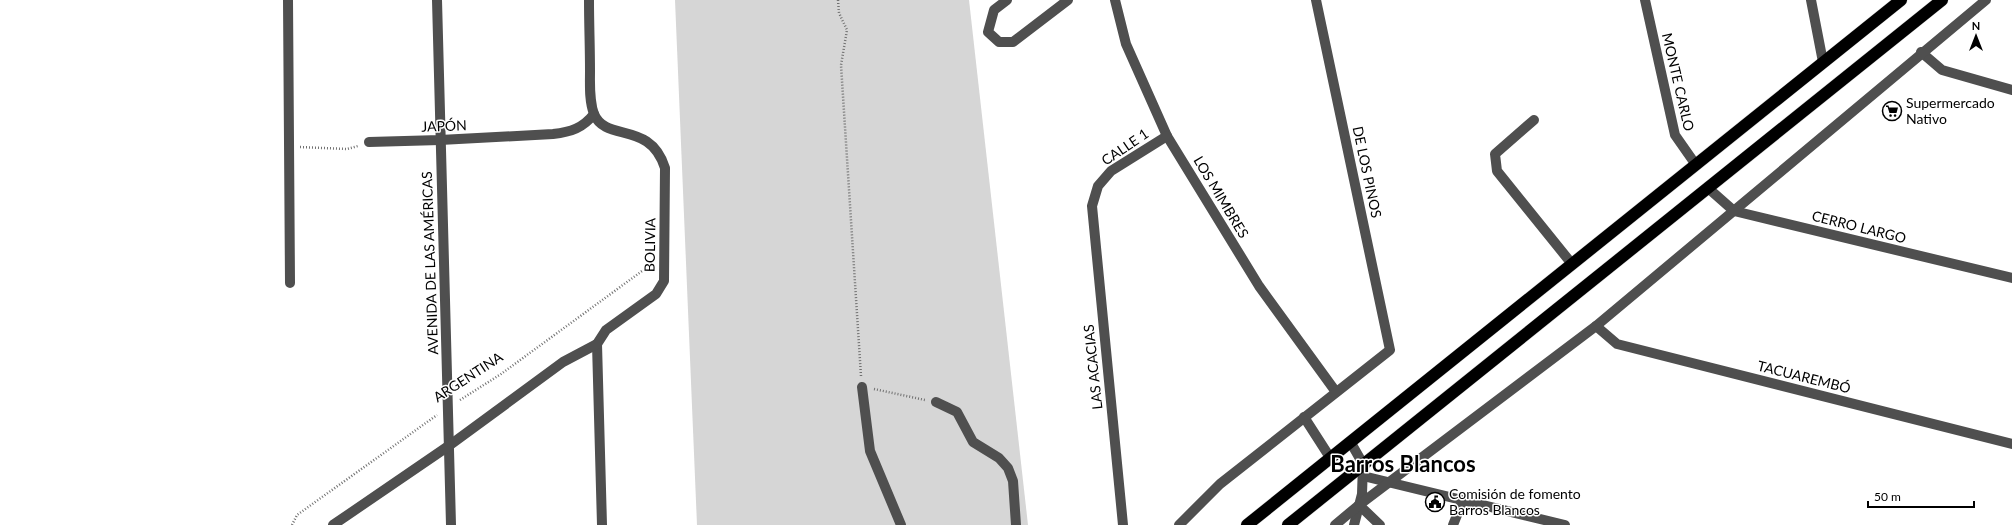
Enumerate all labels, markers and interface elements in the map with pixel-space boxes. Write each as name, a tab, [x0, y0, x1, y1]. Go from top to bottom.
north arrow	[1956, 16, 1996, 56]
text: N	[1972, 19, 1980, 32]
street label: MONTE CARLO	[1659, 31, 1698, 133]
place label: Supermercado Nativo	[1906, 94, 1995, 127]
supermarket icon: Supermercado Nativo	[1881, 100, 1903, 122]
street label: JAPÓN	[421, 116, 467, 135]
street label: CALLE 1	[1098, 125, 1151, 168]
street label: DE LOS PINOS	[1349, 125, 1385, 219]
street label: LOS MIMBRES	[1190, 153, 1253, 241]
street label: AVENIDA DE LAS AMÉRICAS	[418, 171, 441, 355]
street label: CERRO LARGO	[1810, 207, 1908, 246]
street label: BOLIVIA	[641, 217, 658, 272]
street label: LAS ACACIAS	[1080, 324, 1105, 410]
street label: ARGENTINA	[430, 348, 506, 405]
street label: TACUAREMBÓ	[1756, 357, 1853, 396]
district label: Barros Blancos	[1330, 450, 1476, 477]
scale bar	[1868, 483, 1974, 509]
place label: Comisión de fomento Barros Blancos	[1449, 485, 1581, 518]
text: 50 m	[1874, 489, 1901, 504]
public building icon: Comisión de fomento Barros Blancos	[1424, 491, 1446, 513]

